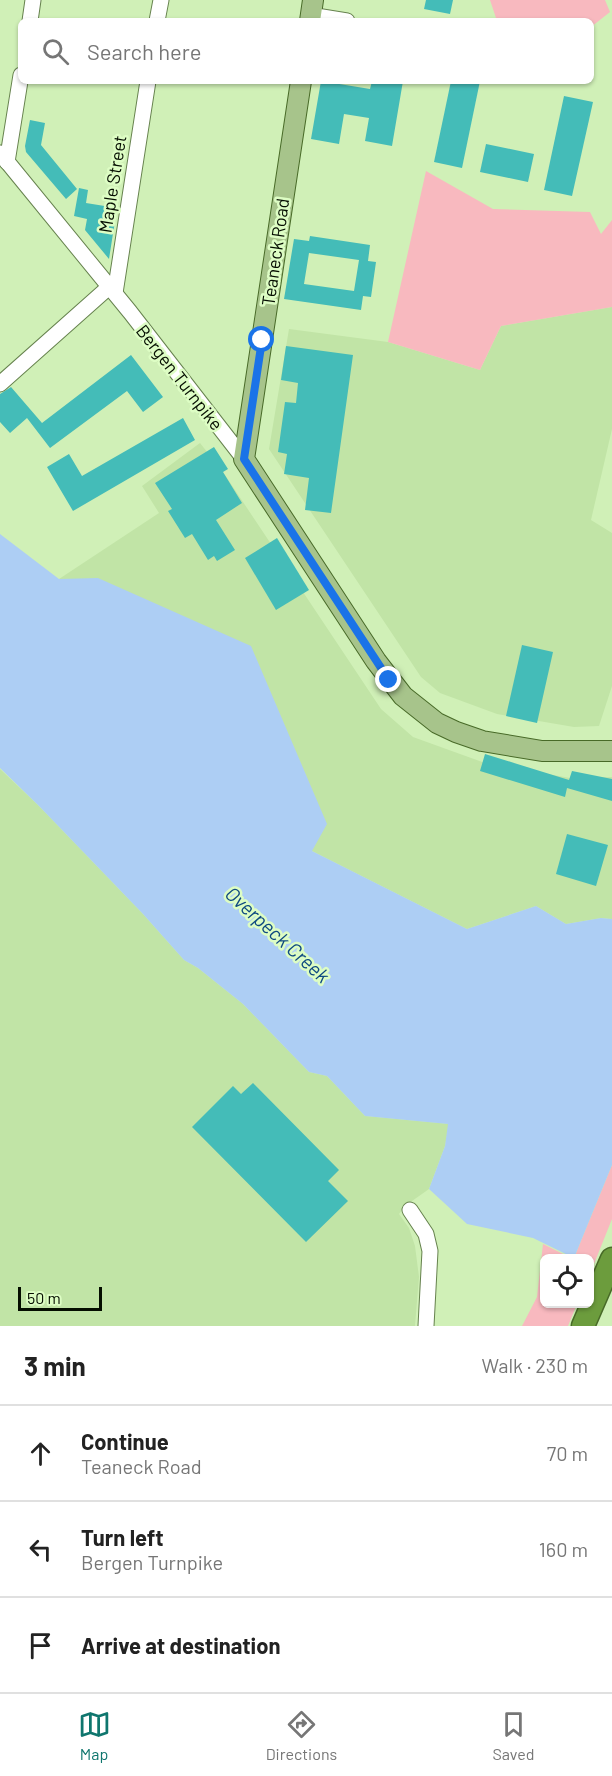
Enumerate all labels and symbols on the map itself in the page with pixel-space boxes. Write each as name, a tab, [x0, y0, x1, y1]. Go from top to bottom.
street label: Maple Street	[93, 134, 131, 234]
street label: Teaneck Road	[257, 197, 293, 307]
street label: Bergen Turnpike	[132, 320, 228, 434]
route start	[248, 326, 274, 352]
route end	[375, 666, 401, 692]
water label: Overpeck Creek	[221, 881, 335, 987]
scale bar	[18, 1284, 102, 1312]

